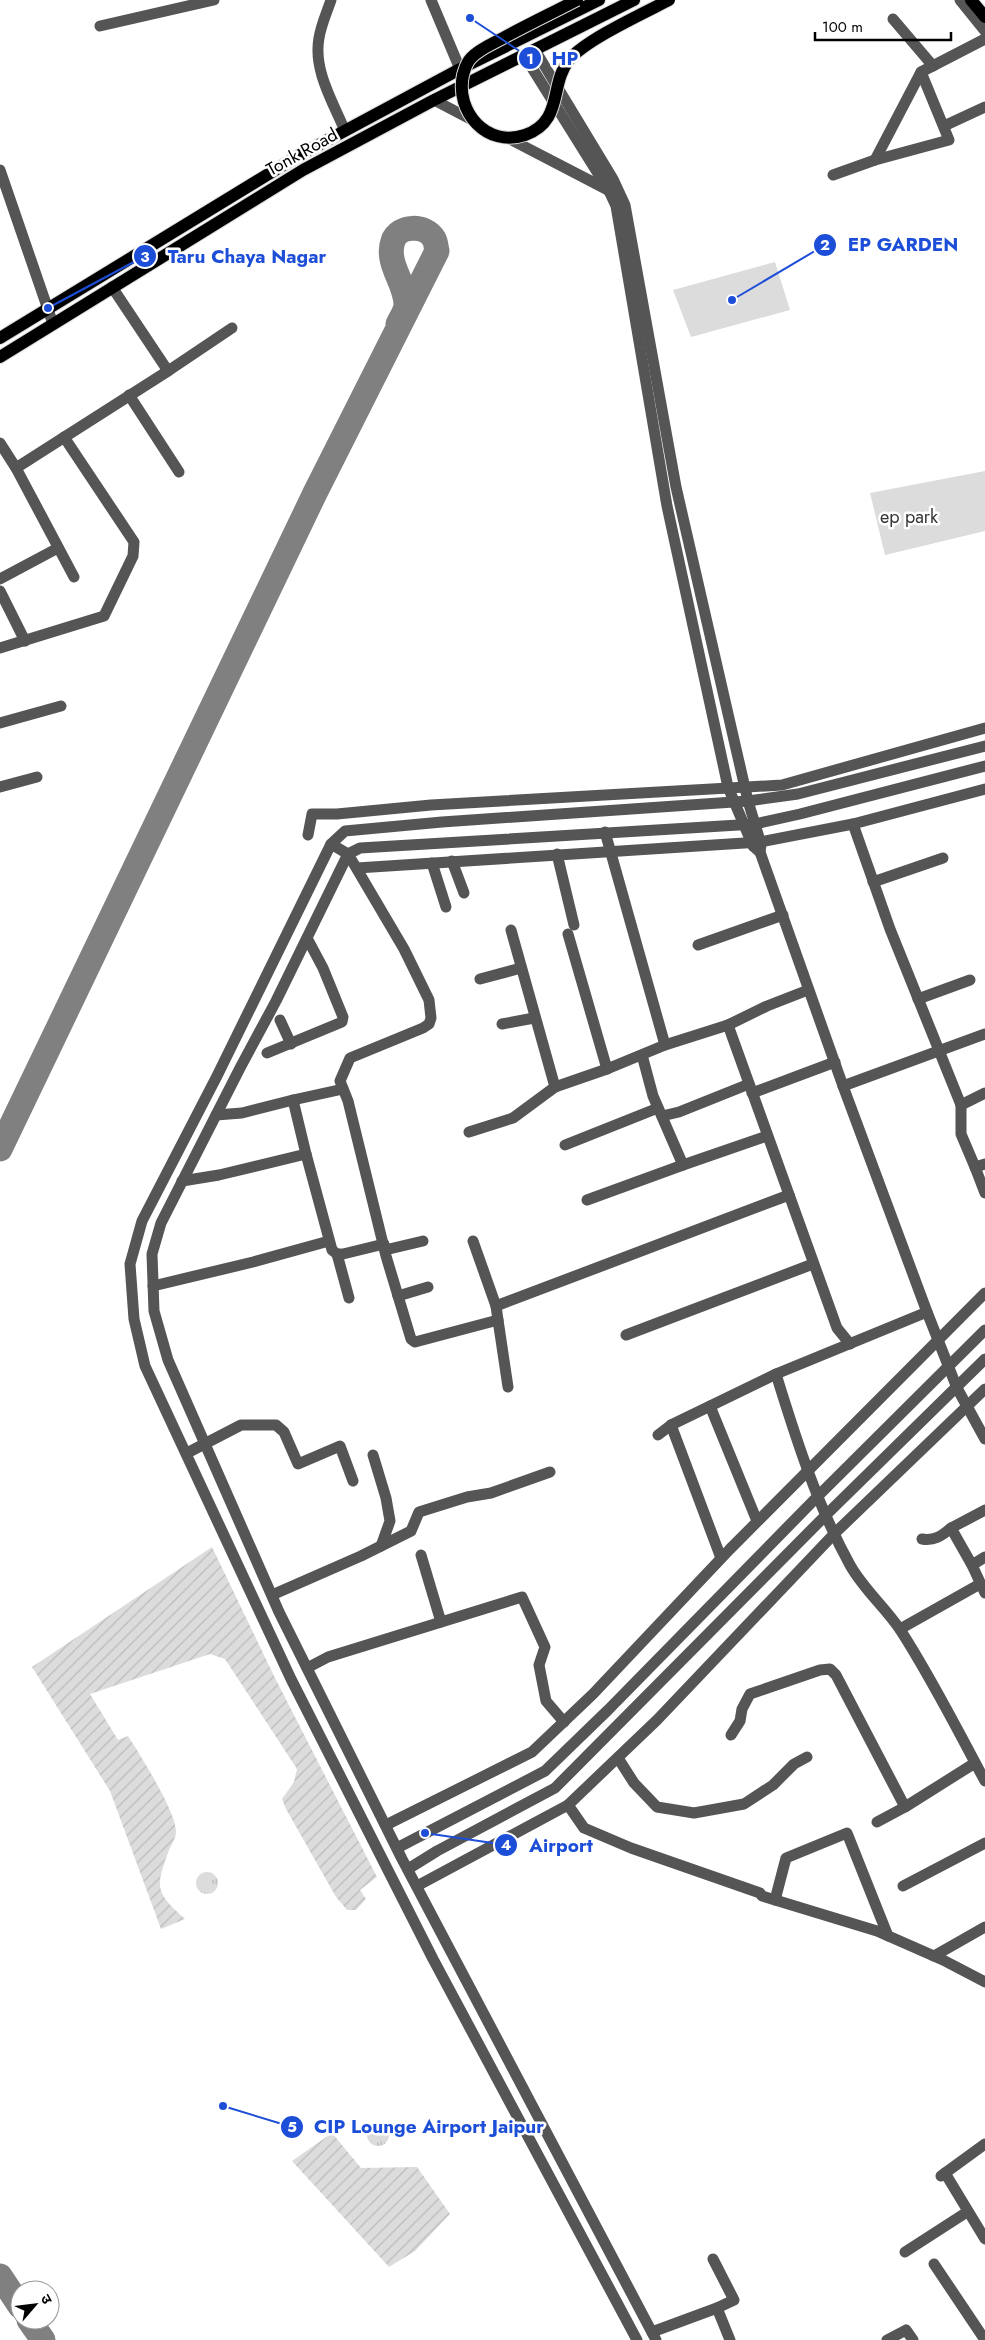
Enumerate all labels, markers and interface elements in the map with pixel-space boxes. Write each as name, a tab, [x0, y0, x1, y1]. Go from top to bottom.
scale bar	[815, 10, 951, 42]
text: 100 m	[822, 16, 863, 38]
callout: HP	[517, 41, 589, 75]
text: HP	[552, 45, 579, 72]
text: 1	[526, 48, 534, 70]
street label: Tonk Road	[262, 122, 342, 182]
callout: EP GARDEN	[813, 228, 968, 262]
text: EP GARDEN	[848, 231, 958, 258]
text: 2	[820, 234, 830, 256]
callout: Taru Chaya Nagar	[133, 239, 336, 273]
text: Taru Chaya Nagar	[168, 243, 326, 270]
text: 3	[140, 246, 150, 268]
park label: ep park	[880, 504, 938, 530]
callout: Airport	[494, 1828, 602, 1862]
text: Airport	[528, 1832, 593, 1859]
text: 4	[501, 1834, 511, 1856]
callout: CIP Lounge Airport Jaipur	[279, 2110, 554, 2144]
text: CIP Lounge Airport Jaipur	[314, 2113, 544, 2140]
text: 5	[287, 2116, 297, 2138]
north arrow	[10, 2280, 60, 2330]
text: उ	[36, 2291, 58, 2308]

